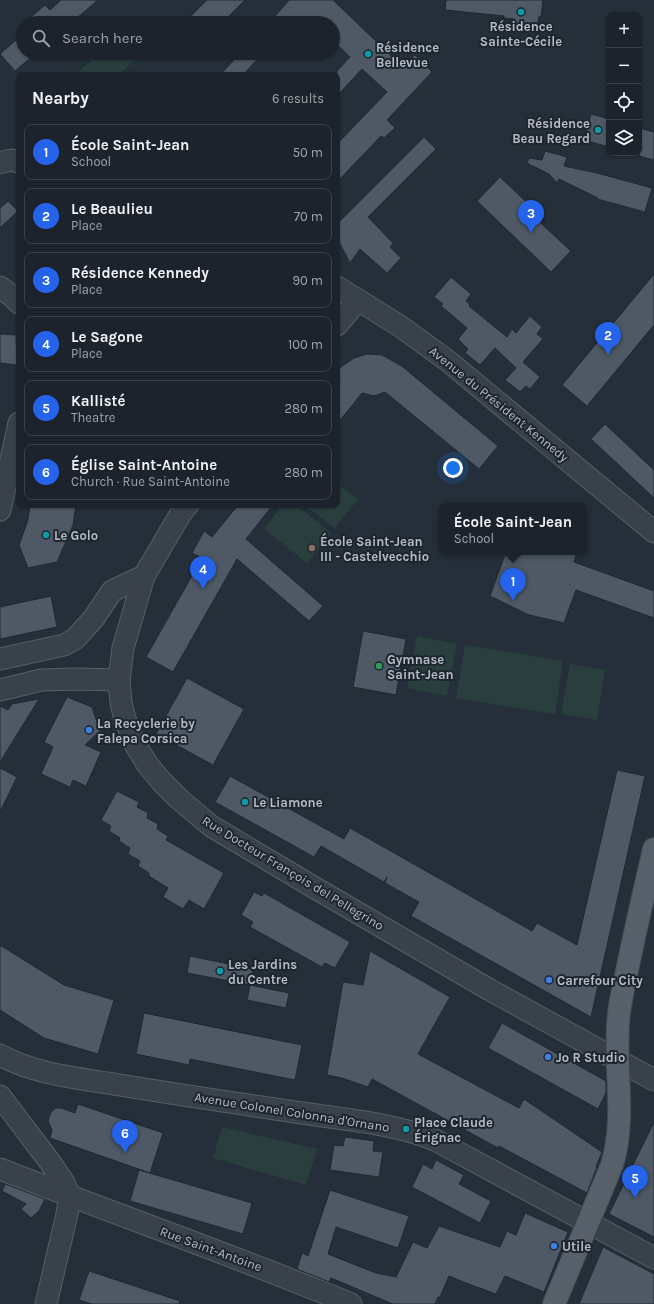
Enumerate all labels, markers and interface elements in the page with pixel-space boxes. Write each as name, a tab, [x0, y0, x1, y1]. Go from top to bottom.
marker: Résidence Sainte-Cécile	[516, 7, 526, 17]
map controls	[606, 12, 642, 156]
button: +	[606, 12, 642, 48]
search box	[16, 16, 340, 60]
place label: Résidence Sainte-Cécile	[480, 19, 562, 49]
icon: search	[30, 27, 52, 49]
text: Search here	[62, 29, 143, 47]
place label: Résidence Bellevue	[376, 40, 439, 70]
button: −	[606, 48, 642, 84]
marker: Résidence Bellevue	[363, 49, 373, 59]
button: locate	[606, 84, 642, 120]
text: Nearby	[32, 88, 89, 108]
text: 6 results	[272, 91, 324, 106]
place label: Résidence Beau Regard	[512, 116, 590, 146]
button: layers	[606, 120, 642, 156]
marker: Résidence Beau Regard	[593, 125, 603, 135]
text: École Saint-Jean	[71, 136, 189, 154]
text: 1	[44, 145, 48, 160]
text: 50 m	[293, 145, 323, 160]
text: School	[71, 154, 111, 169]
text: Le Beaulieu	[71, 200, 153, 218]
pin: 3	[518, 200, 544, 233]
text: 2	[42, 209, 50, 224]
text: 70 m	[294, 209, 323, 224]
text: Place	[71, 218, 102, 233]
text: Résidence Kennedy	[71, 264, 209, 282]
text: 3	[42, 273, 50, 288]
text: 90 m	[292, 273, 323, 288]
text: Place	[71, 282, 102, 297]
pin: 2	[595, 322, 621, 355]
text: Le Sagone	[71, 328, 143, 346]
text: 4	[42, 337, 50, 352]
text: 100 m	[288, 337, 323, 352]
street label: Avenue du Président Kennedy	[426, 343, 572, 465]
text: Place	[71, 346, 102, 361]
text: Kallisté	[71, 392, 125, 410]
text: 5	[42, 401, 50, 416]
text: 280 m	[285, 401, 323, 416]
text: Theatre	[71, 410, 115, 425]
text: Église Saint-Antoine	[71, 456, 217, 474]
your location	[443, 458, 463, 478]
text: 6	[42, 465, 50, 480]
text: 280 m	[285, 465, 323, 480]
text: Church · Rue Saint-Antoine	[71, 474, 230, 489]
popup	[439, 503, 587, 555]
text: École Saint-Jean	[454, 513, 572, 531]
place label: Le Golo	[54, 528, 98, 543]
marker: Le Golo	[41, 530, 51, 540]
text: School	[454, 531, 494, 546]
place label: École Saint-Jean III - Castelvecchio	[320, 532, 429, 564]
marker: École Saint-Jean III - Castelvecchio	[307, 543, 317, 553]
pin: 4	[190, 556, 216, 589]
pin: 1	[500, 568, 526, 601]
place label: Gymnase Saint-Jean	[387, 652, 454, 682]
marker: Gymnase Saint-Jean	[374, 661, 384, 671]
place label: La Recyclerie by Falepa Corsica	[97, 716, 195, 746]
marker: La Recyclerie by Falepa Corsica	[84, 725, 94, 735]
place label: Le Liamone	[253, 795, 323, 810]
marker: Le Liamone	[240, 797, 250, 807]
street label: Rue Docteur François del Pellegrino	[200, 813, 386, 933]
place label: Les Jardins du Centre	[228, 957, 297, 987]
marker: Les Jardins du Centre	[215, 966, 225, 976]
place label: Carrefour City	[557, 973, 643, 988]
marker: Carrefour City	[544, 975, 554, 985]
place label: Jo R Studio	[556, 1050, 625, 1065]
marker: Jo R Studio	[543, 1052, 553, 1062]
street label: Avenue Colonel Colonna d'Ornano	[193, 1089, 391, 1135]
place label: Place Claude Érignac	[414, 1115, 493, 1145]
pin: 6	[112, 1120, 138, 1153]
marker: Place Claude Érignac	[401, 1124, 411, 1134]
pin: 5	[622, 1165, 648, 1198]
street label: Rue Saint-Antoine	[158, 1224, 264, 1275]
place label: Utile	[562, 1239, 591, 1254]
marker: Utile	[549, 1241, 559, 1251]

